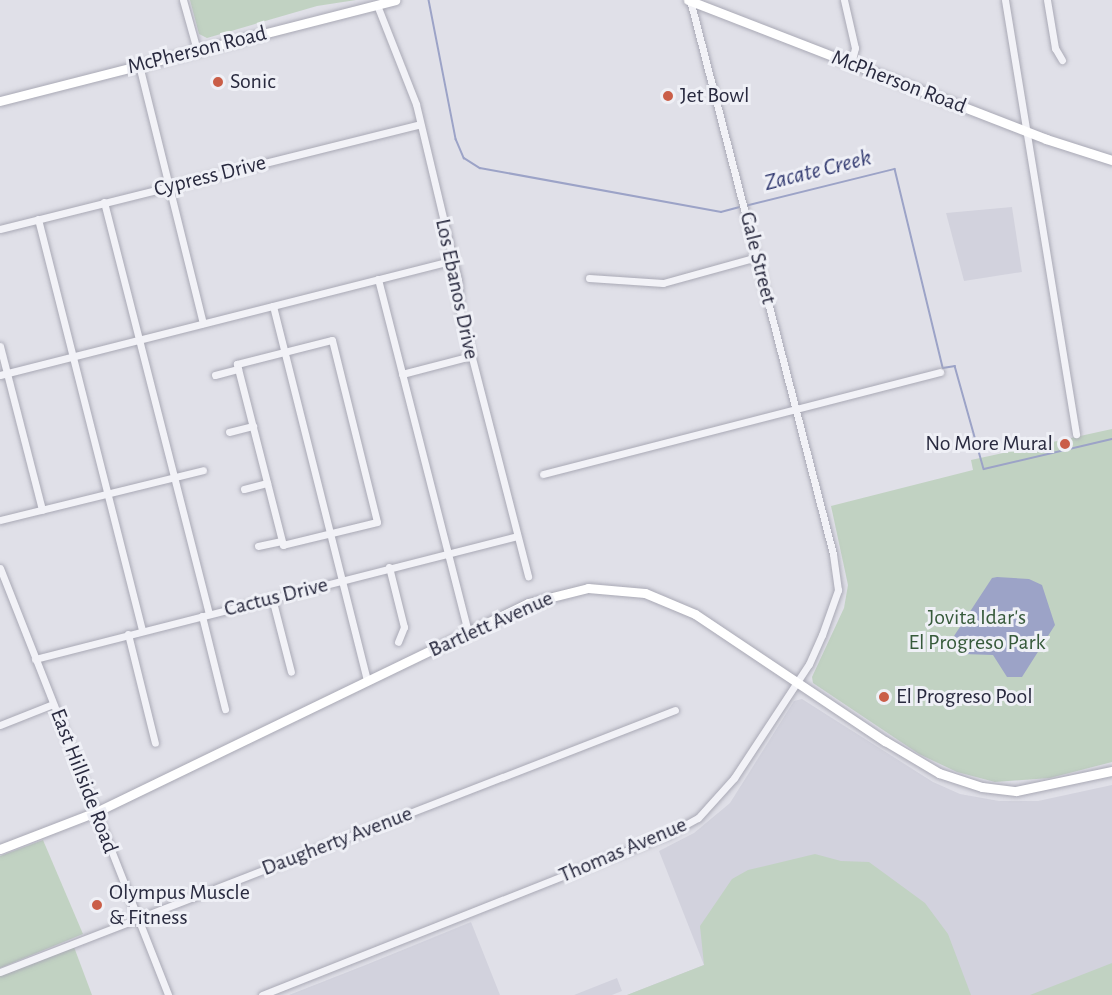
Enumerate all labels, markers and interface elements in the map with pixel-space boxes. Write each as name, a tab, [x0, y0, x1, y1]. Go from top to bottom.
street label: McPherson Road	[125, 20, 269, 80]
street label: McPherson Road	[828, 44, 970, 120]
place label: Sonic	[230, 69, 276, 95]
marker: Sonic	[211, 75, 225, 89]
place label: Jet Bowl	[680, 83, 750, 109]
marker: Jet Bowl	[661, 89, 675, 103]
water label: Zacate Creek	[761, 144, 875, 198]
street label: Cypress Drive	[151, 149, 269, 203]
street label: Gale Street	[734, 209, 782, 307]
street label: Los Ebanos Drive	[429, 216, 485, 362]
place label: No More Mural	[925, 431, 1053, 457]
marker: No More Mural	[1058, 437, 1072, 451]
street label: Cactus Drive	[221, 571, 331, 623]
street label: Bartlett Avenue	[425, 585, 557, 663]
park label: Jovita Idar's El Progreso Park	[908, 604, 1046, 656]
place label: El Progreso Pool	[896, 684, 1033, 710]
marker: El Progreso Pool	[877, 690, 891, 704]
street label: East Hillside Road	[44, 705, 124, 857]
street label: Daugherty Avenue	[258, 800, 416, 882]
street label: Thomas Avenue	[555, 811, 691, 889]
place label: Olympus Muscle & Fitness	[109, 879, 250, 930]
marker: Olympus Muscle & Fitness	[90, 898, 104, 912]

